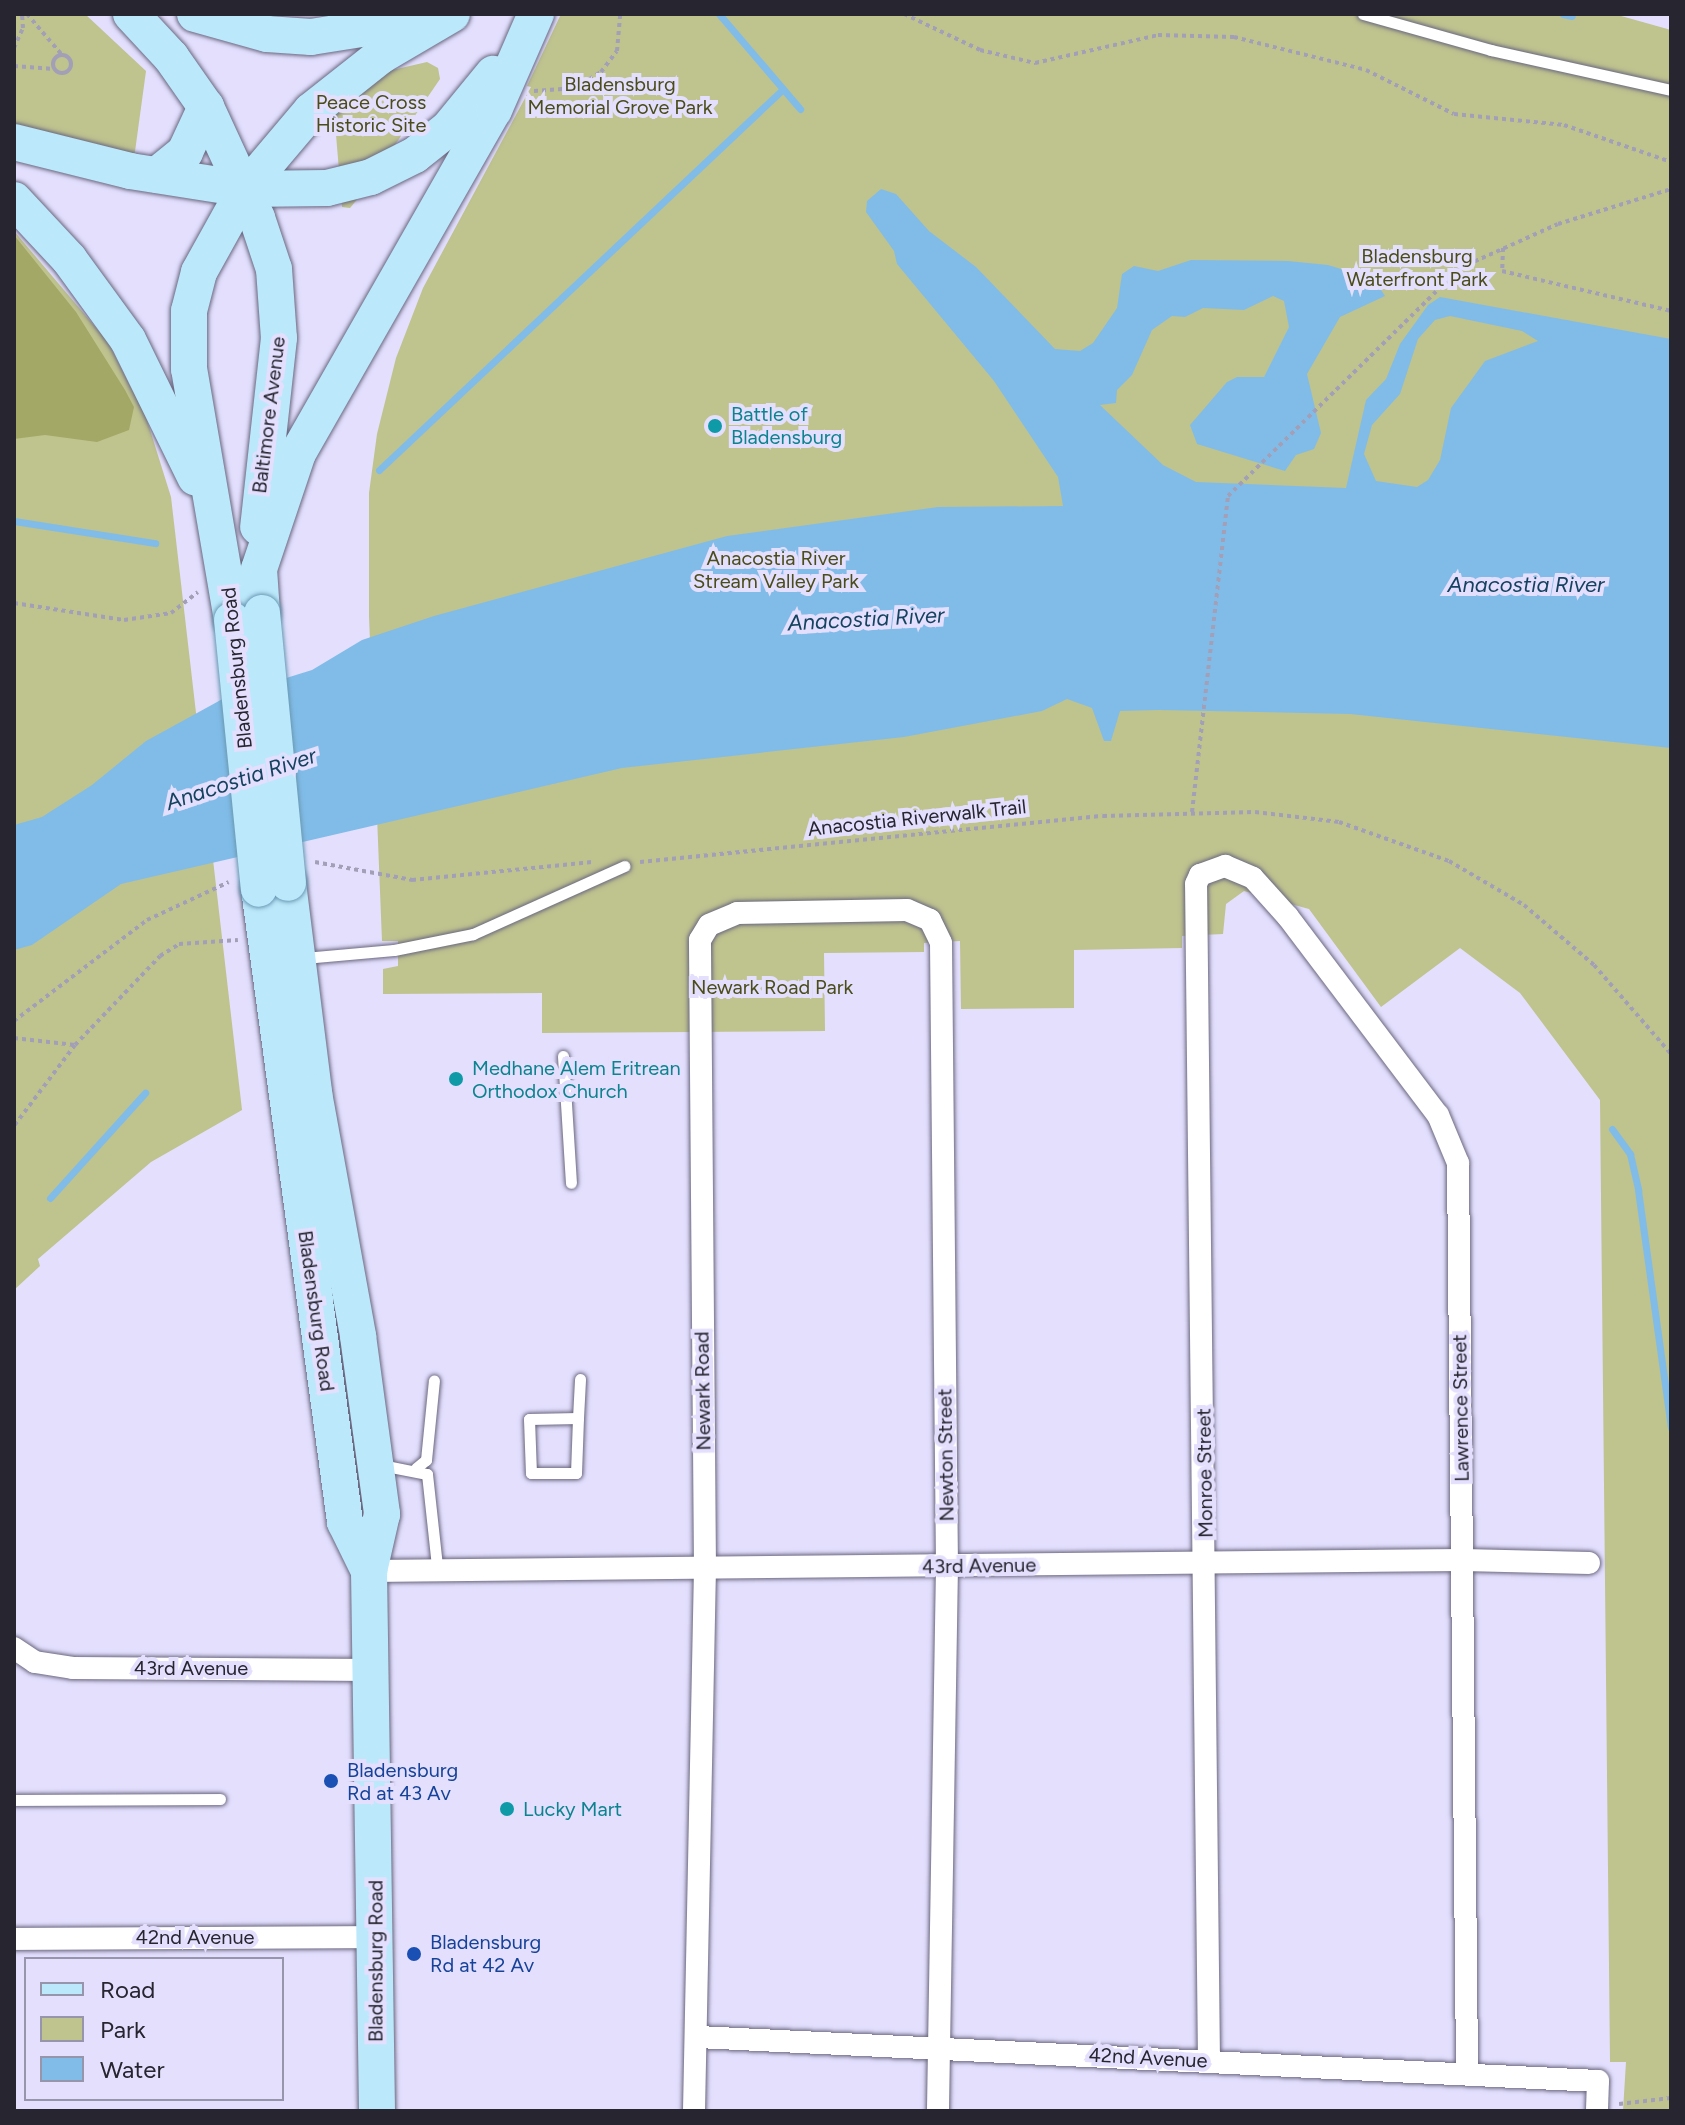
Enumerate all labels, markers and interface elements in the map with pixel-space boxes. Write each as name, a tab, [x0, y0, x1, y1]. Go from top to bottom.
park label: Bladensburg Memorial Grove Park	[528, 73, 712, 120]
park label: Peace Cross Historic Site	[316, 91, 426, 138]
park label: Bladensburg Waterfront Park	[1346, 244, 1488, 291]
street label: Baltimore Avenue	[247, 335, 291, 495]
place label: Battle of Bladensburg	[731, 402, 842, 449]
marker: Battle of Bladensburg	[706, 417, 724, 435]
park label: Anacostia River Stream Valley Park	[693, 547, 859, 594]
water label: Anacostia River	[1448, 572, 1604, 598]
street label: Bladensburg Road	[217, 586, 257, 750]
water label: Anacostia River	[787, 602, 945, 636]
water label: Anacostia River	[162, 742, 320, 816]
street label: Anacostia Riverwalk Trail	[806, 795, 1028, 841]
park label: Newark Road Park	[691, 975, 853, 999]
place label: Medhane Alem Eritrean Orthodox Church	[472, 1056, 681, 1103]
marker: Medhane Alem Eritrean Orthodox Church	[447, 1070, 465, 1088]
street label: Bladensburg Road	[293, 1229, 339, 1393]
street label: Newark Road	[690, 1331, 716, 1451]
street label: Lawrence Street	[1448, 1334, 1474, 1482]
street label: Newton Street	[933, 1388, 959, 1522]
street label: Monroe Street	[1192, 1408, 1218, 1538]
street label: 43rd Avenue	[922, 1553, 1036, 1579]
street label: 43rd Avenue	[134, 1656, 248, 1680]
place label: Bladensburg Rd at 43 Av	[347, 1758, 458, 1805]
marker: Bladensburg Rd at 43 Av	[322, 1772, 340, 1790]
place label: Lucky Mart	[523, 1797, 622, 1821]
marker: Lucky Mart	[498, 1800, 516, 1818]
street label: Bladensburg Road	[364, 1880, 388, 2042]
street label: 42nd Avenue	[135, 1925, 255, 1949]
place label: Bladensburg Rd at 42 Av	[430, 1930, 541, 1977]
marker: Bladensburg Rd at 42 Av	[405, 1945, 423, 1963]
legend	[24, 1957, 284, 2101]
text: Road	[100, 1975, 155, 2004]
text: Park	[100, 2015, 146, 2044]
street label: 42nd Avenue	[1088, 2043, 1208, 2073]
text: Water	[100, 2055, 165, 2084]

